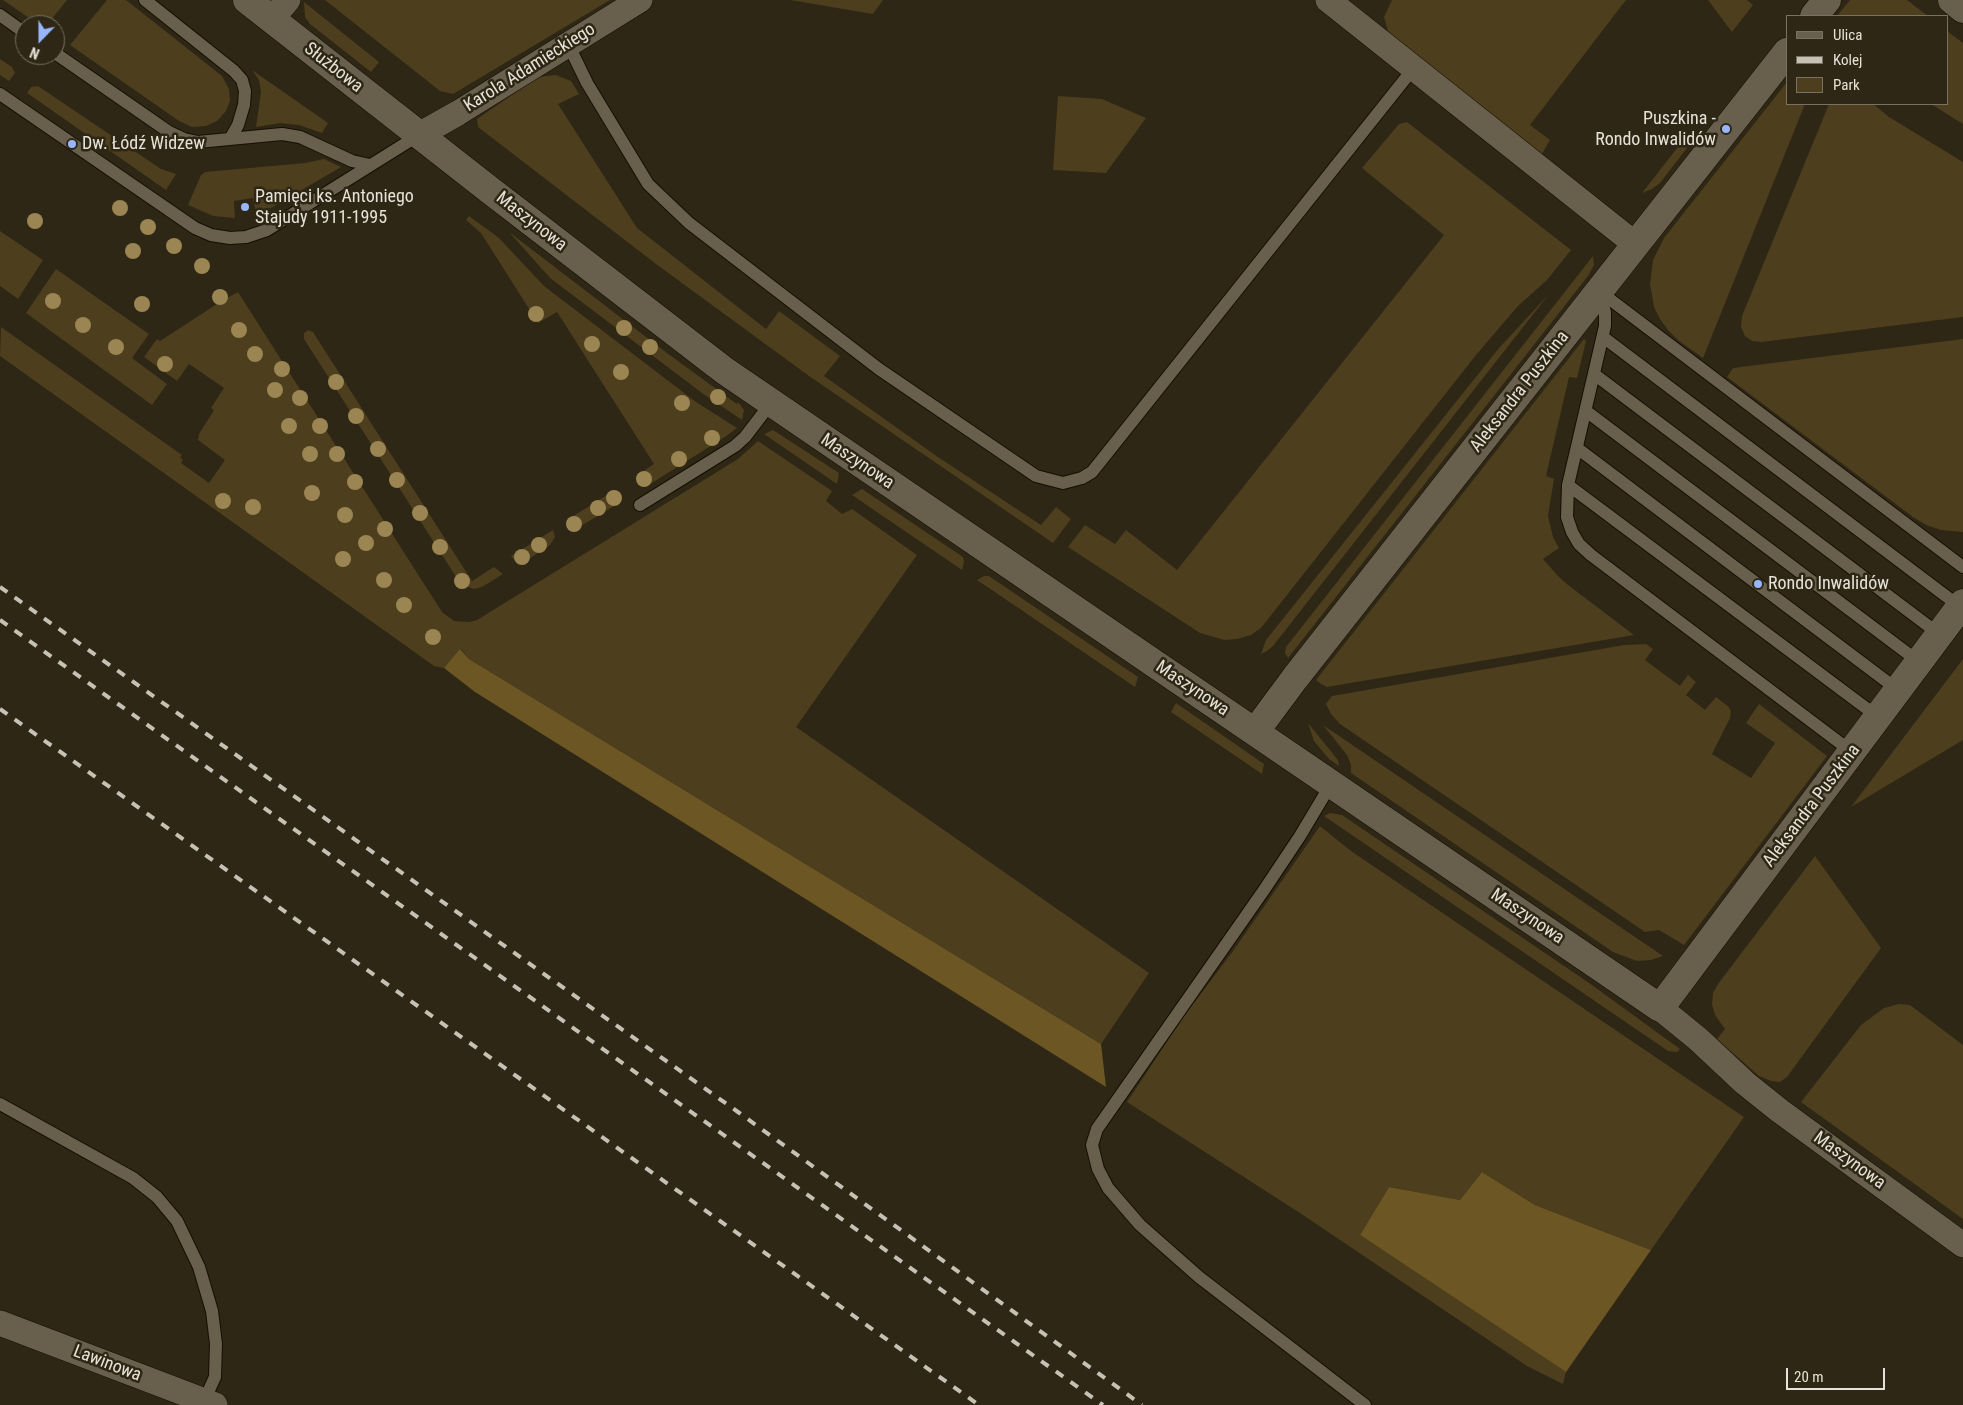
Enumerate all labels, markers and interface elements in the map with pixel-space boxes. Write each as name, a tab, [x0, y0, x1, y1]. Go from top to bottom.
north arrow	[15, 15, 65, 65]
legend	[1786, 15, 1948, 105]
street label: Karola Adamieckiego	[460, 19, 600, 117]
text: Ulica	[1833, 26, 1862, 44]
street label: Służbowa	[299, 38, 367, 98]
text: N	[28, 44, 42, 62]
text: Kolej	[1833, 51, 1862, 69]
text: Park	[1833, 76, 1860, 94]
place label: Puszkina - Rondo Inwalidów	[1595, 108, 1716, 150]
marker: Puszkina - Rondo Inwalidów	[1720, 123, 1732, 135]
place label: Dw. Łódź Widzew	[82, 133, 205, 155]
marker: Dw. Łódź Widzew	[66, 138, 78, 150]
place label: Pamięci ks. Antoniego Stajudy 1911-1995	[255, 186, 414, 228]
street label: Maszynowa	[491, 188, 571, 256]
marker: Pamięci ks. Antoniego Stajudy 1911-1995	[239, 201, 251, 213]
street label: Aleksandra Puszkina	[1466, 327, 1574, 457]
street label: Maszynowa	[816, 430, 898, 494]
place label: Rondo Inwalidów	[1768, 573, 1889, 595]
marker: Rondo Inwalidów	[1752, 578, 1764, 590]
street label: Maszynowa	[1151, 657, 1233, 721]
street label: Aleksandra Puszkina	[1759, 740, 1865, 872]
street label: Maszynowa	[1486, 885, 1568, 949]
street label: Maszynowa	[1809, 1128, 1889, 1194]
street label: Lawinowa	[70, 1341, 144, 1387]
scale bar	[1788, 1358, 1887, 1390]
text: 20 m	[1794, 1368, 1824, 1386]

